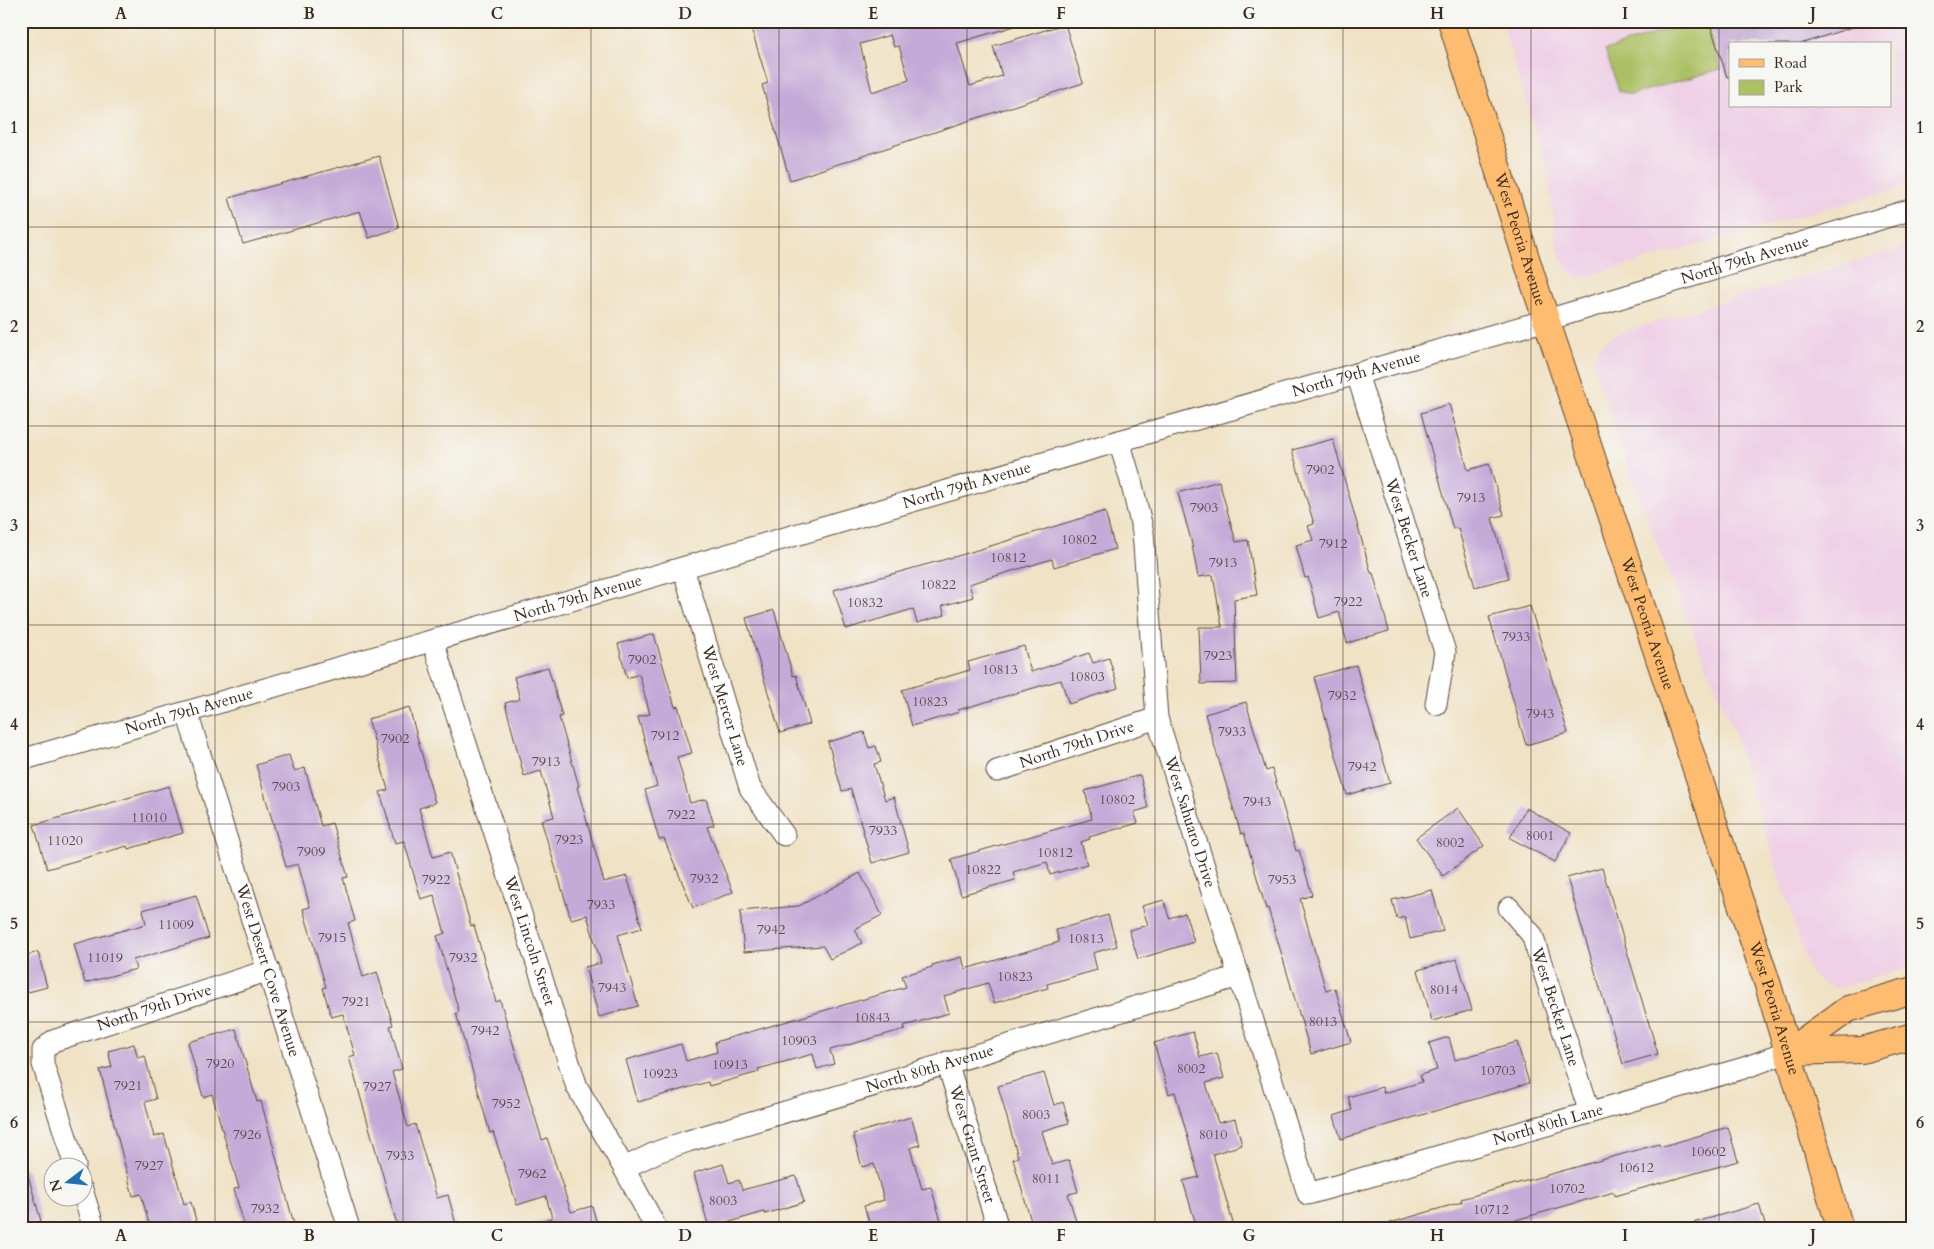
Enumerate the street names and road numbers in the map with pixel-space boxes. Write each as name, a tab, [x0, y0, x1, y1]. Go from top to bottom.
street label: West Peoria Avenue	[1488, 169, 1552, 309]
street label: North 79th Avenue	[1678, 230, 1812, 290]
street label: North 79th Avenue	[1289, 345, 1423, 403]
street label: North 79th Avenue	[900, 456, 1034, 514]
street label: West Becker Lane	[1379, 475, 1438, 600]
street label: West Peoria Avenue	[1615, 554, 1680, 693]
street label: North 79th Avenue	[511, 569, 645, 627]
street label: West Mercer Lane	[696, 642, 754, 769]
street label: North 79th Avenue	[122, 682, 256, 740]
street label: North 79th Drive	[1017, 715, 1137, 774]
street label: West Sahuaro Drive	[1159, 753, 1221, 891]
street label: West Lincoln Street	[498, 872, 561, 1008]
street label: West Desert Cove Avenue	[230, 880, 306, 1060]
street label: West Peoria Avenue	[1743, 938, 1805, 1078]
street label: West Becker Lane	[1525, 943, 1585, 1069]
street label: North 79th Drive	[94, 979, 215, 1037]
street label: North 80th Avenue	[863, 1039, 997, 1098]
street label: West Grant Street	[944, 1082, 1001, 1206]
street label: North 80th Lane	[1490, 1098, 1606, 1151]

